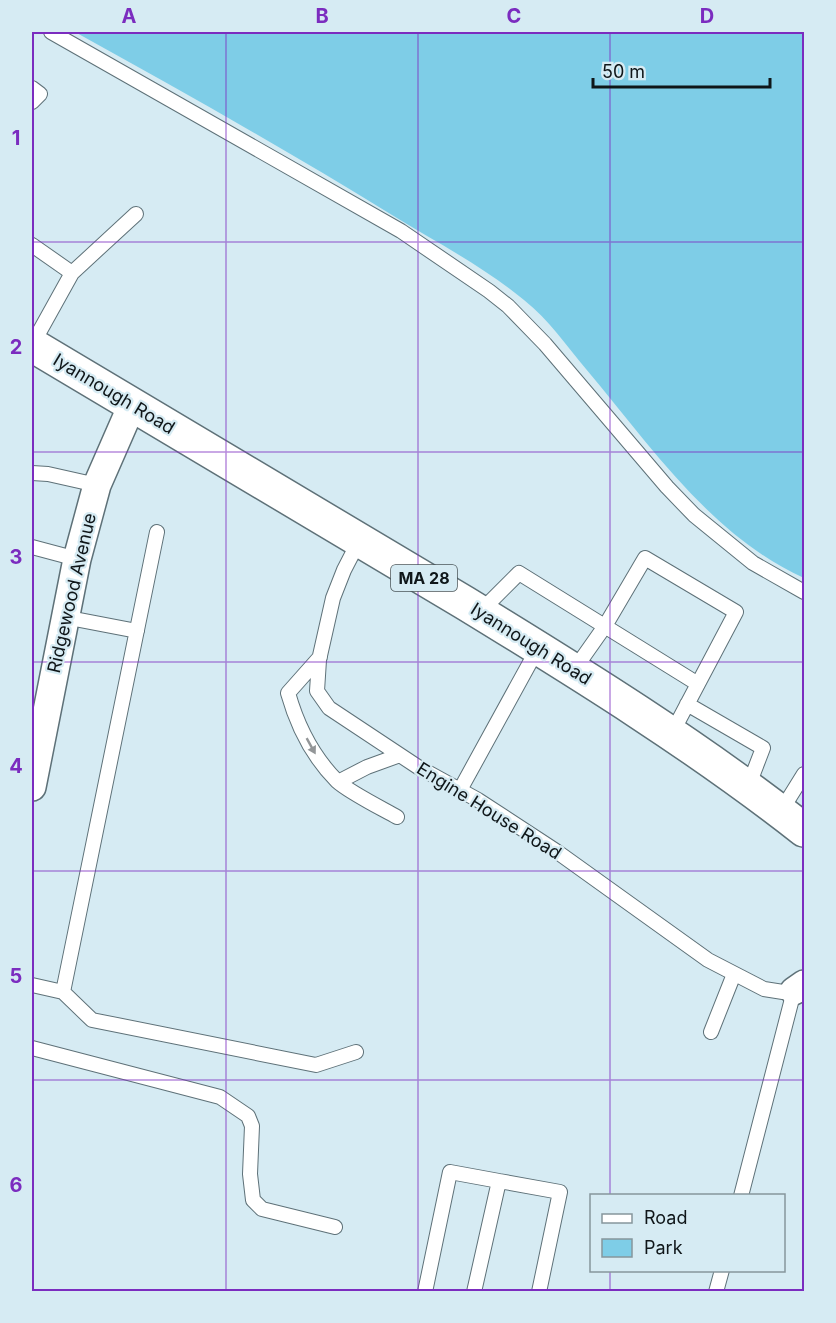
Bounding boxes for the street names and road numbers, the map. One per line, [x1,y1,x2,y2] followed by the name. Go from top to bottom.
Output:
[50,349,179,438] street label: Iyannough Road
[43,511,100,675] street label: Ridgewood Avenue
[391,565,457,591] road number: MA 28
[467,598,595,689] street label: Iyannough Road
[413,758,565,864] street label: Engine House Road

